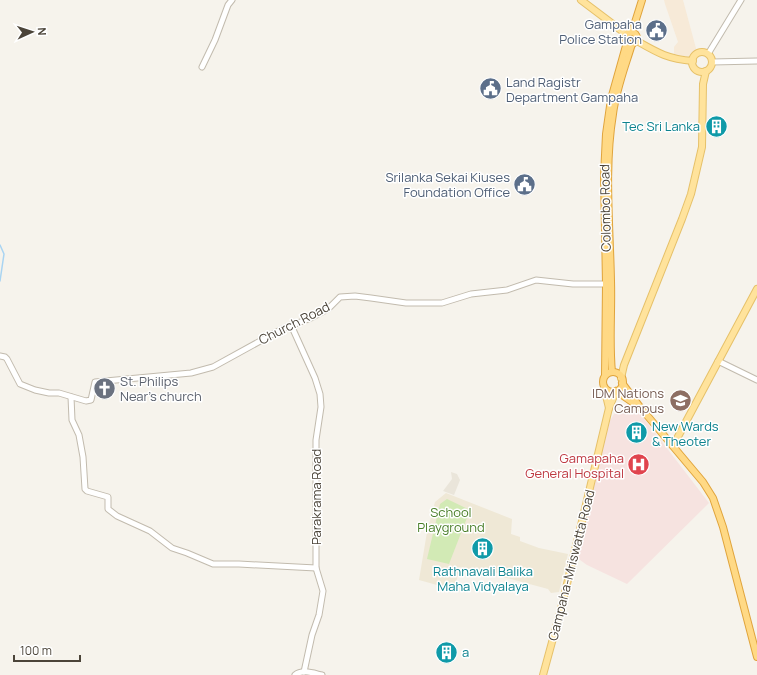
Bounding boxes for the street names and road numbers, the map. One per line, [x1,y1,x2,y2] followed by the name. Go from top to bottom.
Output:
[595,164,615,252] street label: Colombo Road
[255,297,333,349] street label: Church Road
[307,449,325,545] street label: Parakrama Road
[544,488,598,642] street label: Gampaha-Mriswatta Road

